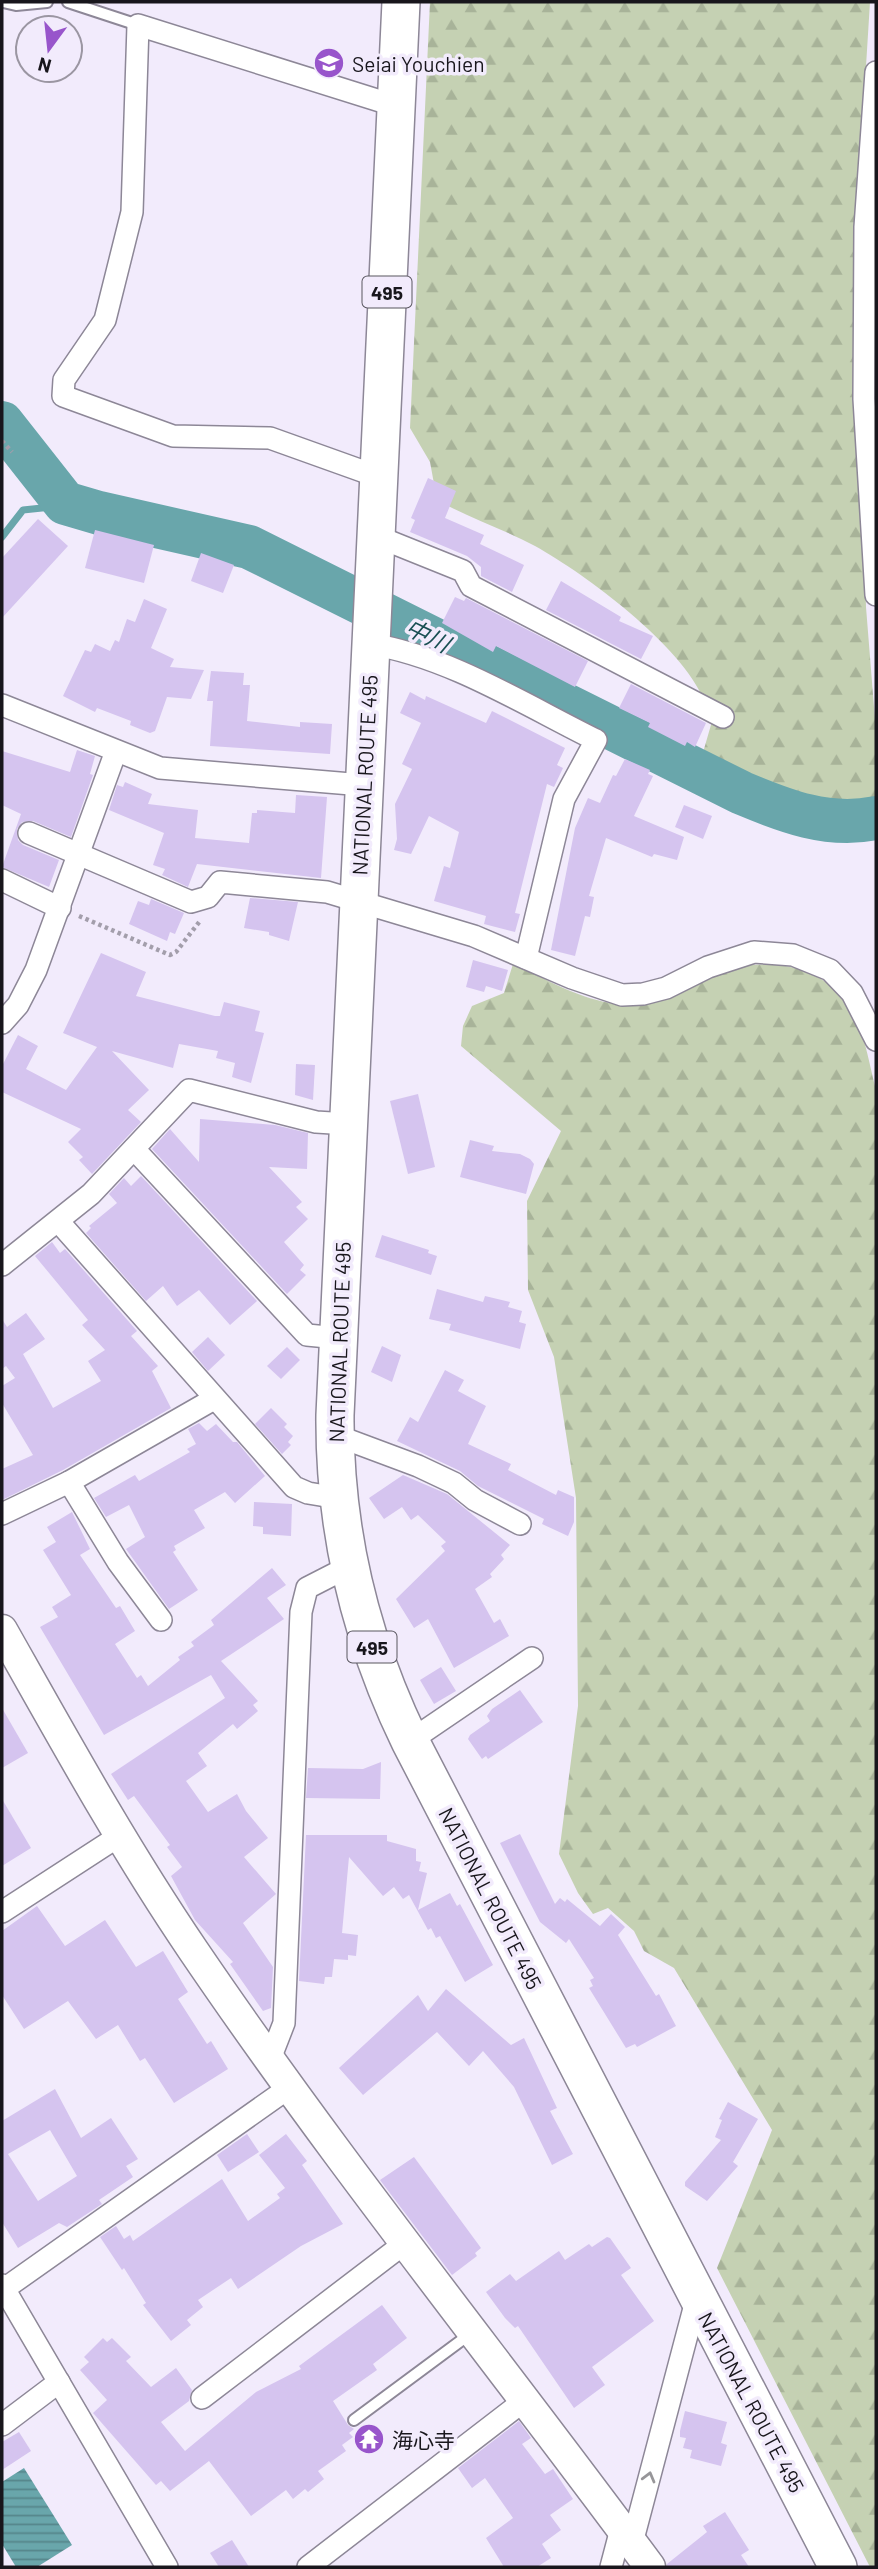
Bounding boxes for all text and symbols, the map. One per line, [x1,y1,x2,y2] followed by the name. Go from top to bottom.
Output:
[14,14,84,84] north arrow
[312,46,346,80] school or university icon: Seiai Youchien
[352,51,485,76] place label: Seiai Youchien
[35,53,54,79] text: N
[362,276,412,308] road number: 495
[401,612,458,659] water label: 中川
[346,674,382,876] street label: NATIONAL ROUTE 495
[323,1241,355,1443] street label: NATIONAL ROUTE 495
[348,1632,396,1662] road number: 495
[434,1803,548,1993] street label: NATIONAL ROUTE 495
[694,2307,810,2497] street label: NATIONAL ROUTE 495
[352,2422,386,2456] temple icon: 海心寺
[392,2427,455,2452] place label: 海心寺
[641,2471,656,2483] one-way arrow

